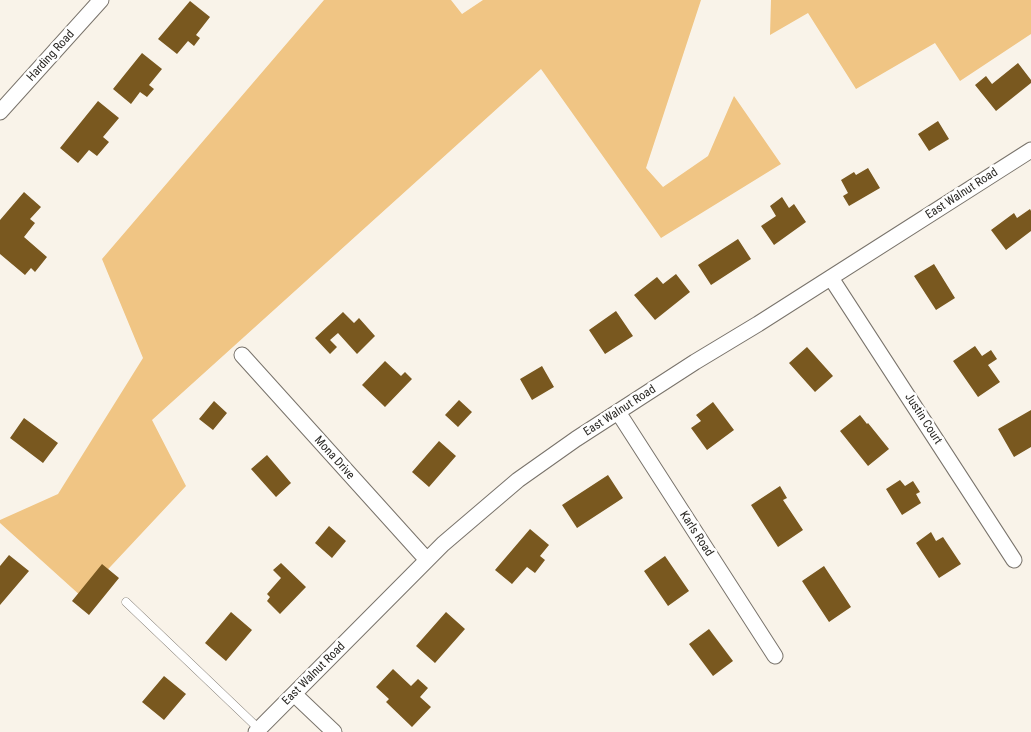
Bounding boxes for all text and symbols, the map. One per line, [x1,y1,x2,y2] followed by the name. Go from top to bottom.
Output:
[24,27,78,85] street label: Harding Road
[923,165,1001,223] street label: East Walnut Road
[581,382,659,440] street label: East Walnut Road
[901,391,945,447] street label: Justin Court
[311,433,357,483] street label: Mona Drive
[676,509,716,559] street label: Karls Road
[280,640,348,708] street label: East Walnut Road

